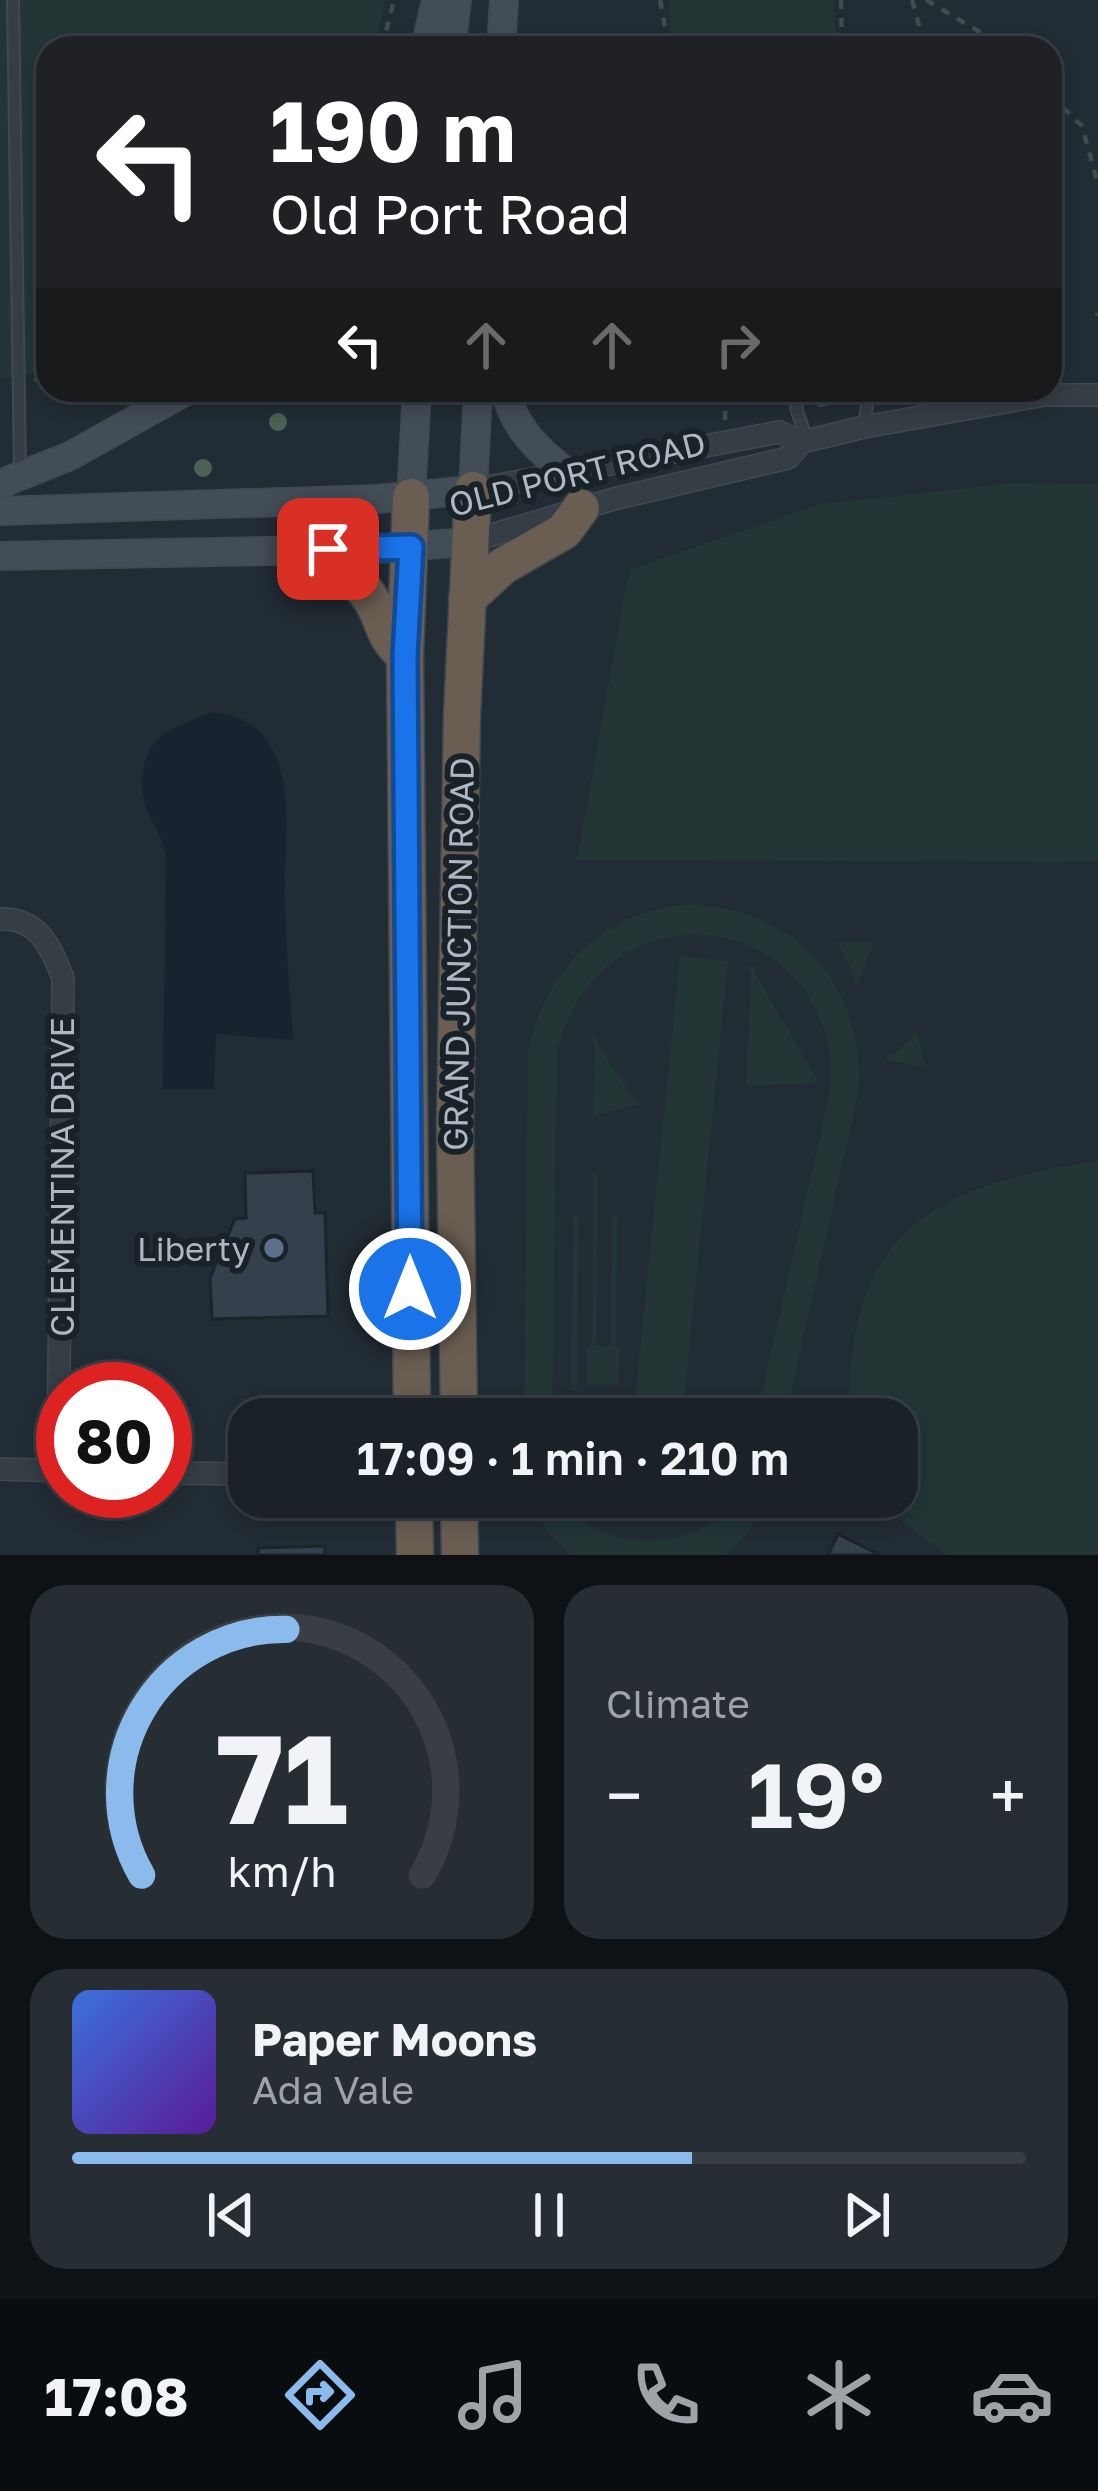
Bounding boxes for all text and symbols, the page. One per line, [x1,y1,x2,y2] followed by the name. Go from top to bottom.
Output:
[270,80,516,180] text: 190 m
[72,84,228,240] icon: left
[270,181,630,246] text: Old Port Road
[327,312,393,378] icon: left
[453,312,519,378] icon: ahead
[579,312,645,378] icon: ahead
[705,312,771,378] icon: right
[445,422,709,524] street label: OLD PORT ROAD
[277,498,379,600] pin
[295,516,361,582] icon: arrive
[435,757,481,1151] street label: GRAND JUNCTION ROAD
[42,1017,81,1337] street label: CLEMENTINA DRIVE
[347,1226,473,1352] position arrow
[137,1229,250,1268] place label: Liberty
[261,1235,287,1261] marker: Liberty
[36,1362,192,1518] speed limit sign: 80
[357,1431,789,1485] text: 17:09 · 1 min · 210 m
[606,1680,750,1727] text: Climate
[216,1702,348,1851] text: 71
[748,1740,884,1848] text: 19°
[606,1755,642,1835] text: −
[990,1755,1026,1835] text: +
[227,1845,337,1896] text: km/h
[252,2012,537,2066] text: Paper Moons
[252,2066,414,2113] text: Ada Vale
[198,2182,264,2248] icon: previous
[516,2182,582,2248] icon: pause
[834,2182,900,2248] icon: next
[278,2353,362,2437] icon: directions
[451,2353,535,2437] icon: music
[624,2353,708,2437] icon: phone
[797,2353,881,2437] icon: climate
[970,2353,1054,2437] icon: car
[44,2363,189,2428] text: 17:08

